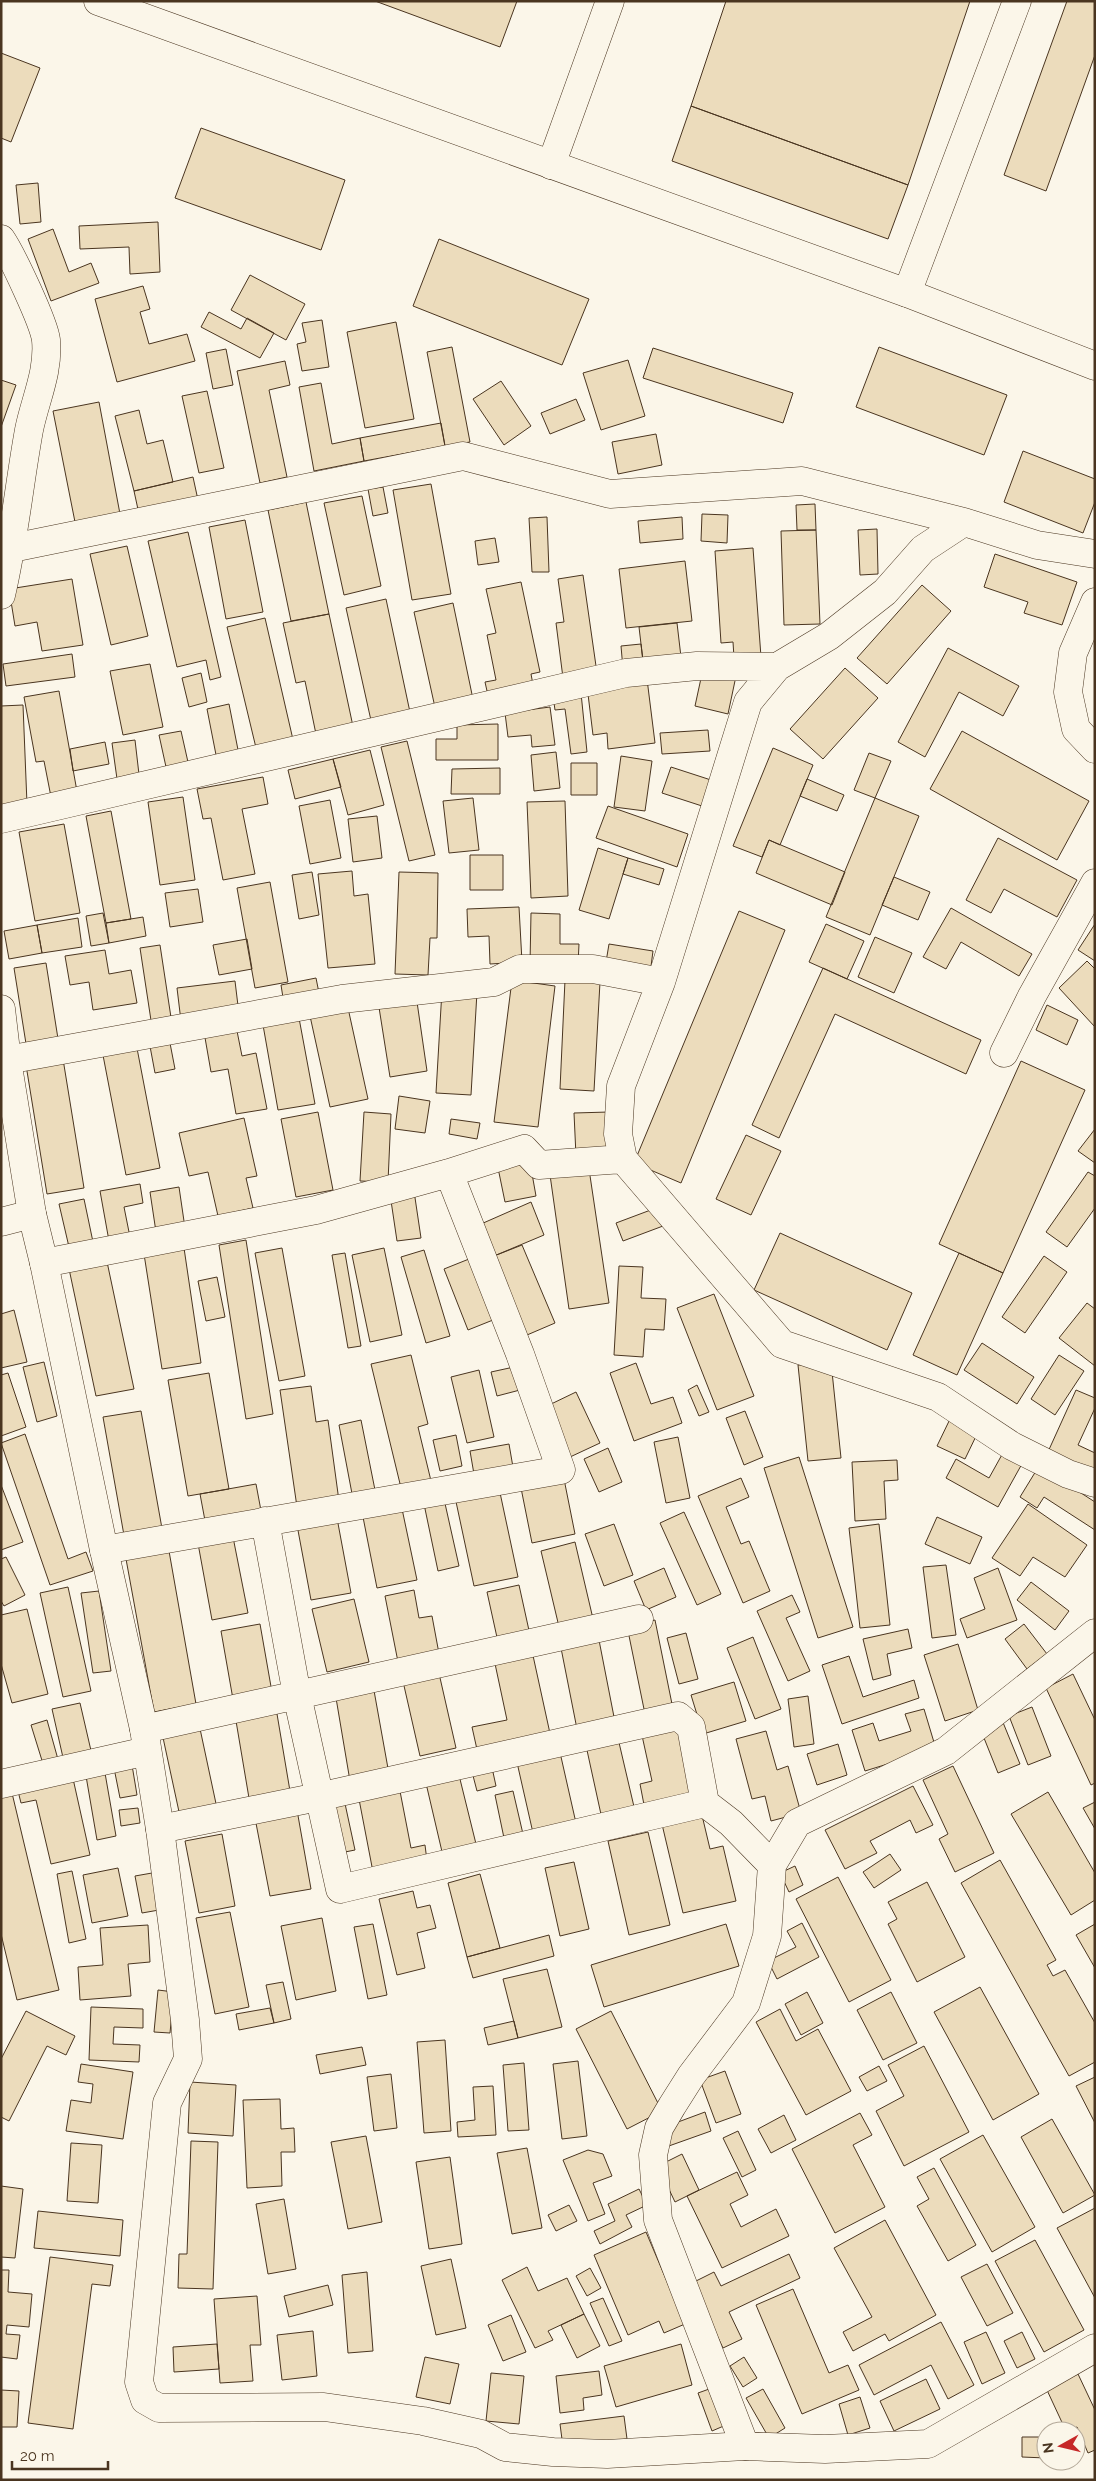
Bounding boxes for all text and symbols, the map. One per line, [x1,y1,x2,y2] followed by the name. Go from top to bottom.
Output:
[1036,2421,1086,2471] north arrow
[12,2438,109,2470] scale bar
[1039,2441,1057,2454] text: N
[20,2447,55,2465] text: 20 m

